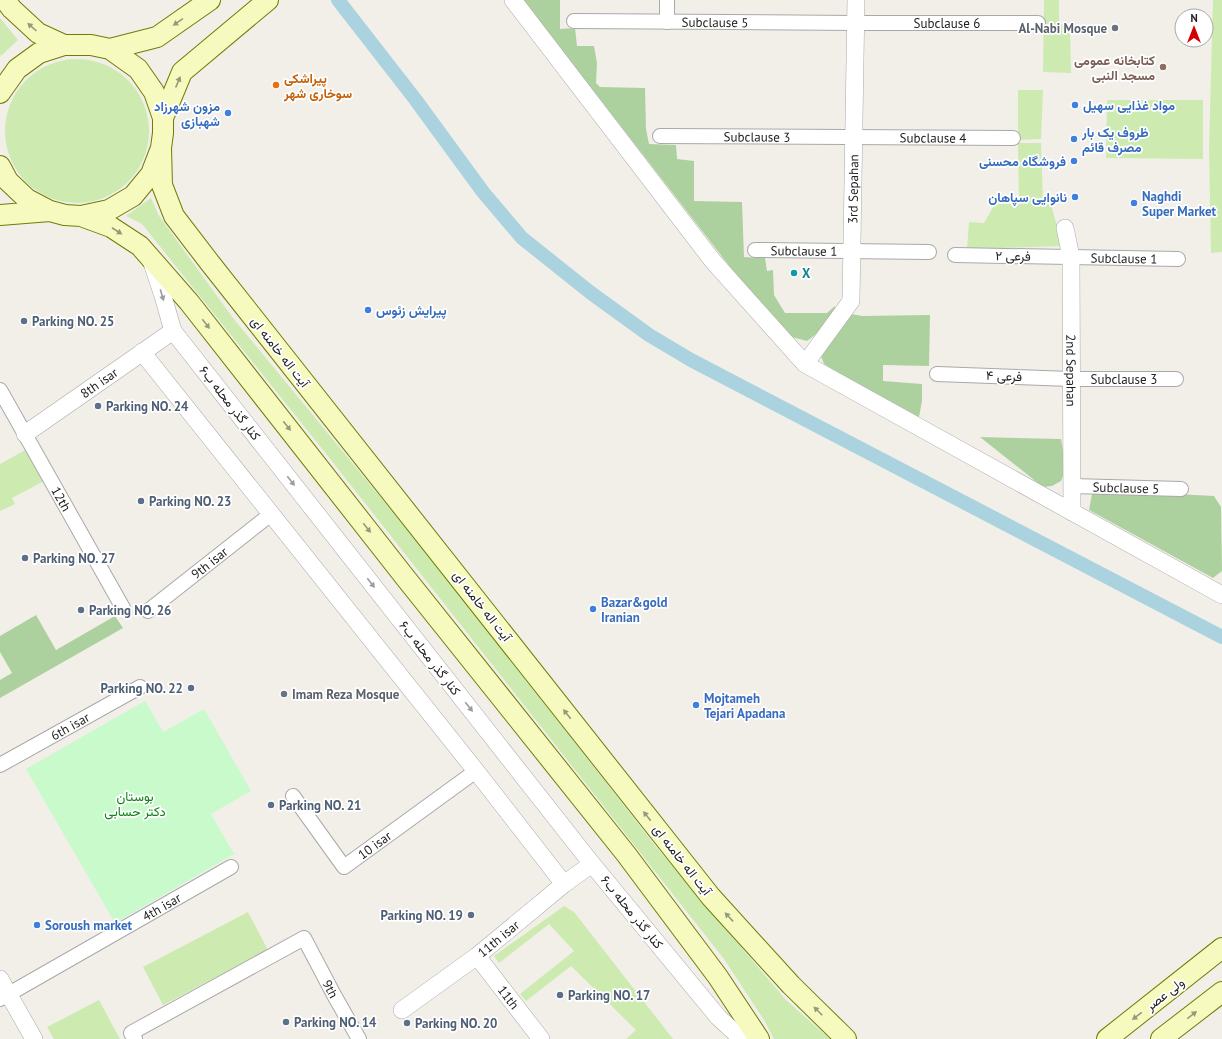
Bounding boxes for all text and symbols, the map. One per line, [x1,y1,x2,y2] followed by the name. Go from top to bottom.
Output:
[1174,8,1214,48] north arrow
[1190,11,1198,25] text: N
[682,13,748,31] street label: Subclause 5
[914,15,980,32] street label: Subclause 6
[173,18,183,26] one-way arrow
[1018,20,1107,37] place label: Al-Nabi Mosque
[27,22,37,31] one-way arrow
[1110,23,1120,33] marker: Al-Nabi Mosque
[1074,52,1155,84] place label: کتابخانه عمومی مسجد النبی
[1158,62,1168,72] marker: کتابخانه عمومی مسجد النبی
[283,70,352,102] place label: پیراشکی سوخاری شهر
[175,77,181,88] one-way arrow
[271,80,281,90] marker: پیراشکی سوخاری شهر
[1083,97,1175,114] place label: مواد غذایی سهیل
[154,98,220,130] place label: مزون شهرزاد شهبازی
[1070,100,1080,110] marker: مواد غذایی سهیل
[223,108,233,118] marker: مزون شهرزاد شهبازی
[1081,124,1149,156] place label: ظروف یک بار مصرف قائم
[724,128,790,145] street label: Subclause 3
[900,129,966,146] street label: Subclause 4
[1069,134,1079,144] marker: ظروف یک بار مصرف قائم
[979,153,1066,170] place label: فروشگاه محسنی
[844,154,862,224] street label: 3rd Sepahan
[1069,156,1079,166] marker: فروشگاه محسنی
[1142,188,1217,220] place label: Naghdi Super Market
[988,189,1067,207] place label: نانوایی سپاهان
[1070,192,1080,202] marker: نانوایی سپاهان
[1129,198,1139,208] marker: Naghdi Super Market
[111,227,123,234] one-way arrow
[771,242,837,259] street label: Subclause 1
[995,247,1031,265] street label: فرعی ۲
[1090,249,1158,267] street label: Subclause 1
[802,265,811,282] place label: X
[789,268,799,278] marker: X
[160,289,166,301] one-way arrow
[376,302,447,320] place label: پیرایش زئوس
[363,305,373,315] marker: پیرایش زئوس
[32,313,115,330] place label: Parking NO. 25
[247,313,314,392] street label: آیت اله خامنه ای
[19,316,29,326] marker: Parking NO. 25
[202,318,211,329] one-way arrow
[1063,334,1080,407] street label: 2nd Sepahan
[196,362,265,444] street label: کنار گذر محله ب۶
[77,363,121,402] street label: 8th isar
[986,367,1022,385] street label: فرعی ۴
[1091,371,1157,388] street label: Subclause 3
[106,398,189,415] place label: Parking NO. 24
[93,401,103,411] marker: Parking NO. 24
[282,420,291,431] one-way arrow
[286,475,295,486] one-way arrow
[1092,478,1160,497] street label: Subclause 5
[48,483,75,514] street label: 12th
[149,493,232,510] place label: Parking NO. 23
[136,496,146,506] marker: Parking NO. 23
[363,523,371,534] one-way arrow
[188,543,231,582] street label: 9th isar
[33,550,116,567] place label: Parking NO. 27
[20,553,30,563] marker: Parking NO. 27
[449,567,516,646] street label: آیت اله خامنه ای
[367,577,375,588] one-way arrow
[601,594,667,626] place label: Bazar&gold Iranian
[89,602,172,619] place label: Parking NO. 26
[588,604,598,614] marker: Bazar&gold Iranian
[76,605,86,615] marker: Parking NO. 26
[396,617,465,699] street label: کنار گذر محله ب۶
[101,680,183,697] place label: Parking NO. 22
[186,683,196,693] marker: Parking NO. 22
[292,686,400,703] place label: Imam Reza Mosque
[279,689,289,699] marker: Imam Reza Mosque
[704,690,785,722] place label: Mojtameh Tejari Apadana
[691,700,701,710] marker: Mojtameh Tejari Apadana
[464,701,473,712] one-way arrow
[47,708,93,744] street label: 6th isar
[562,708,571,719] one-way arrow
[104,788,166,820] park label: بوستان دکتر حسابی
[279,797,362,814] place label: Parking NO. 21
[266,800,276,810] marker: Parking NO. 21
[643,810,651,821] one-way arrow
[649,821,716,900] street label: آیت اله خامنه ای
[354,827,395,863] street label: 10 isar
[597,872,667,952] street label: کنار گذر محله ب۶
[139,889,184,925] street label: 4th isar
[381,907,463,924] place label: Parking NO. 19
[466,910,476,920] marker: Parking NO. 19
[725,912,734,921] one-way arrow
[474,916,523,961] street label: 11th isar
[45,917,133,934] place label: Soroush market
[32,920,42,930] marker: Soroush market
[1141,973,1188,1015] street label: ولی عصر
[319,977,343,1001] street label: 9th
[494,982,523,1013] street label: 11th
[568,987,651,1004] place label: Parking NO. 17
[555,990,565,1000] marker: Parking NO. 17
[813,1006,823,1016] one-way arrow
[1131,1011,1142,1020] one-way arrow
[1186,1011,1197,1020] one-way arrow
[294,1014,377,1031] place label: Parking NO. 14
[415,1015,498,1032] place label: Parking NO. 20
[281,1017,291,1027] marker: Parking NO. 14
[402,1018,412,1028] marker: Parking NO. 20

